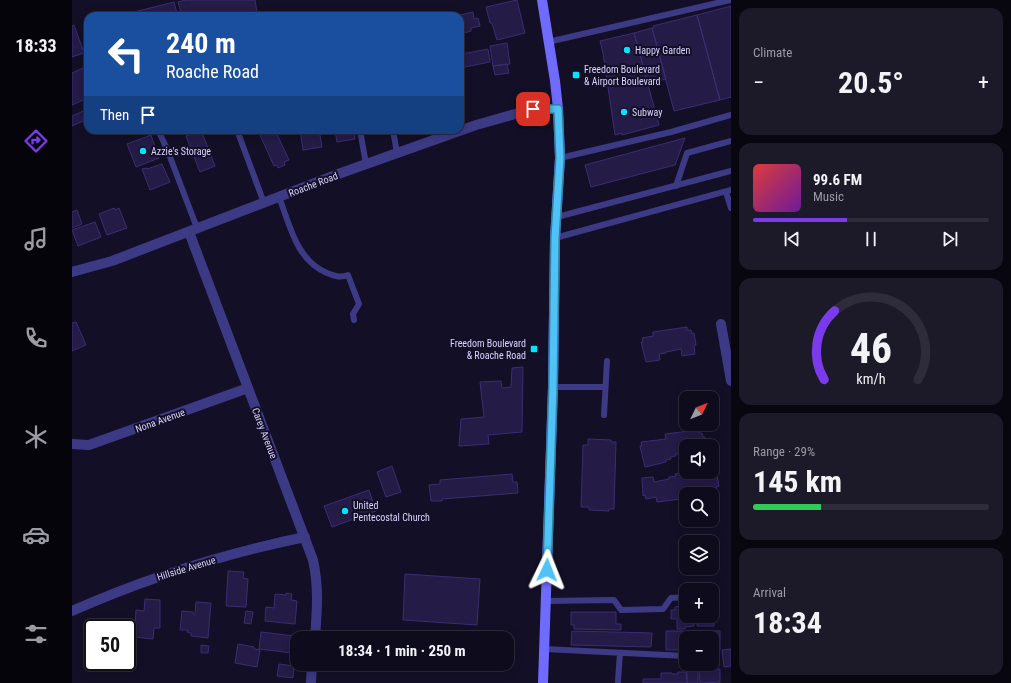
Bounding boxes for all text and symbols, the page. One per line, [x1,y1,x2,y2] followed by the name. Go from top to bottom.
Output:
[166,27,236,60] text: 240 m
[100,28,152,80] icon: left
[15,35,57,56] text: 18:33
[622,45,632,55] marker: Happy Garden
[635,45,691,56] place label: Happy Garden
[753,45,792,60] text: Climate
[166,61,259,82] text: Roache Road
[584,64,661,87] place label: Freedom Boulevard & Airport Boulevard
[838,65,904,100] text: 20.5°
[571,70,581,80] marker: Freedom Boulevard & Airport Boulevard
[753,70,764,95] text: −
[978,70,989,95] text: +
[516,92,550,126] pin
[522,98,544,120] icon: arrive
[137,104,159,126] icon: arrive
[100,106,129,124] text: Then
[619,107,629,117] marker: Subway
[632,107,662,118] place label: Subway
[22,127,50,155] icon: directions
[138,146,148,156] marker: Azzie's Storage
[151,146,211,157] place label: Azzie's Storage
[287,170,339,199] street label: Roache Road
[813,171,862,189] text: 99.6 FM
[813,189,844,204] text: Music
[22,225,50,253] icon: music
[781,228,803,250] icon: previous
[860,228,882,250] icon: pause
[939,228,961,250] icon: next
[850,323,892,372] text: 46
[22,324,50,352] icon: phone
[450,338,526,361] place label: Freedom Boulevard & Roache Road
[529,344,539,354] marker: Freedom Boulevard & Roache Road
[856,370,886,386] text: km/h
[679,391,719,431] north arrow
[679,391,719,671] map controls
[134,406,187,435] street label: Nona Avenue
[250,406,279,460] street label: Carey Avenue
[22,423,50,451] icon: climate
[679,439,719,479] button: sound
[753,444,815,459] text: Range · 29%
[753,464,842,499] text: 145 km
[679,487,719,527] button: search
[353,500,430,523] place label: United Pentecostal Church
[340,506,350,516] marker: United Pentecostal Church
[22,521,50,549] icon: car
[679,535,719,575] button: layers
[526,549,568,591] position arrow
[156,554,217,583] street label: Hillside Avenue
[679,583,719,623] button: +
[753,585,786,600] text: Arrival
[753,605,822,640] text: 18:34
[84,619,136,671] speed limit sign: 50
[22,620,50,648] icon: filters
[679,631,719,671] button: −
[338,642,466,660] text: 18:34 · 1 min · 250 m

